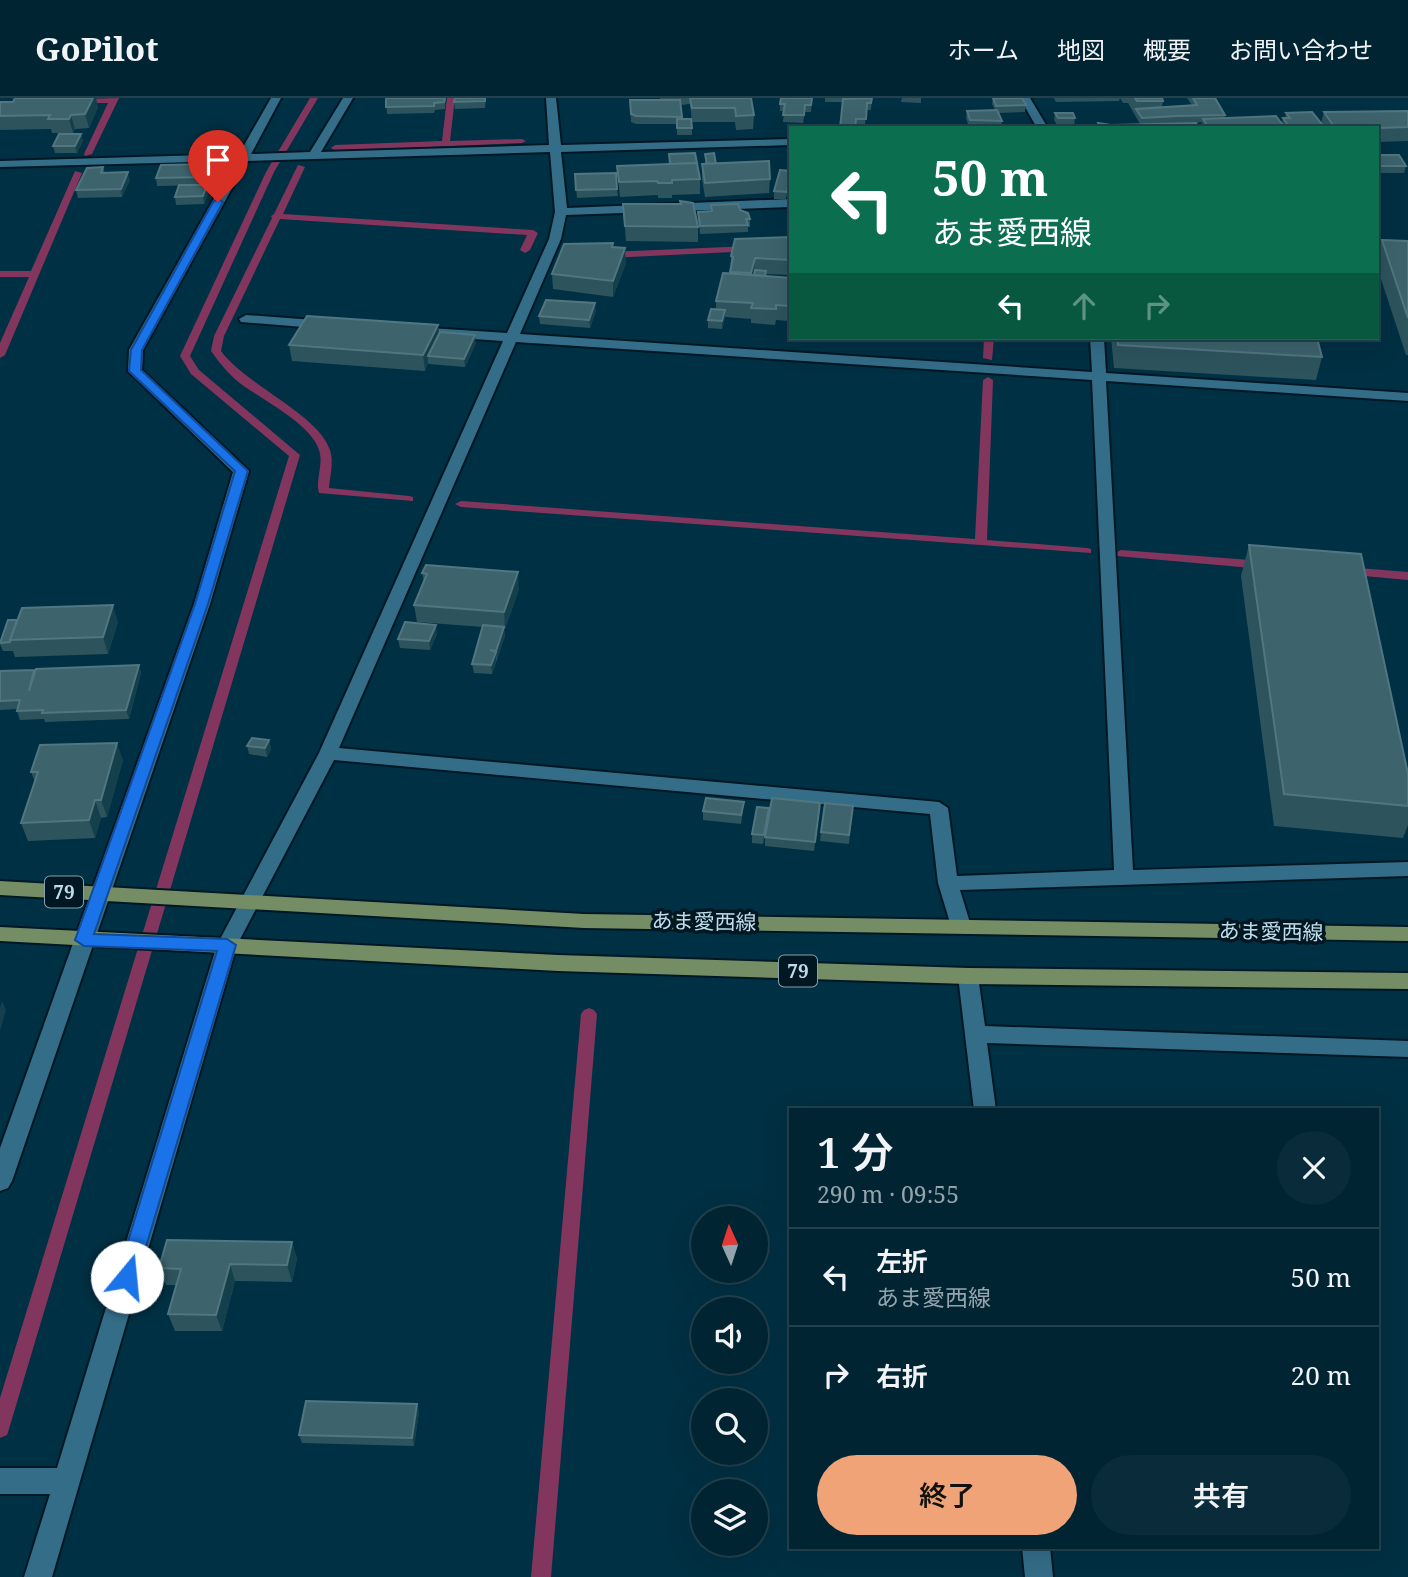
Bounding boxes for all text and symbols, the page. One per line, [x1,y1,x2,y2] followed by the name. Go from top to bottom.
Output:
[35,26,159,71] text: GoPilot
[948,33,1019,66] text: ホーム
[1057,33,1105,66] text: 地図
[1143,33,1191,66] text: 概要
[1229,33,1373,66] text: お問い合わせ
[188,130,248,202] pin
[199,141,237,179] icon: arrive
[932,144,1048,210] text: 50 m
[817,154,908,245] icon: left
[932,210,1092,253] text: あま愛西線
[992,287,1030,325] icon: left
[1065,287,1103,325] icon: ahead
[1138,287,1176,325] icon: right
[45,876,83,908] road number: 79
[651,906,757,936] street label: あま愛西線
[1218,916,1324,946] street label: あま愛西線
[779,956,817,986] road number: 79
[817,1123,894,1180] text: 1 分
[1277,1131,1351,1205] button: close
[817,1178,959,1210] text: 290 m · 09:55
[691,1206,768,1283] north arrow
[691,1206,768,1556] map controls
[90,1240,164,1314] position arrow
[876,1243,928,1279] text: 左折
[817,1258,855,1296] icon: left
[1291,1259,1351,1295] text: 50 m
[876,1281,991,1313] text: あま愛西線
[691,1297,768,1374] button: sound
[817,1356,855,1394] icon: right
[1291,1357,1351,1393] text: 20 m
[876,1358,928,1394] text: 右折
[691,1388,768,1465] button: search
[817,1455,1077,1535] button: 終了
[1091,1455,1351,1535] button: 共有
[691,1479,768,1556] button: layers

